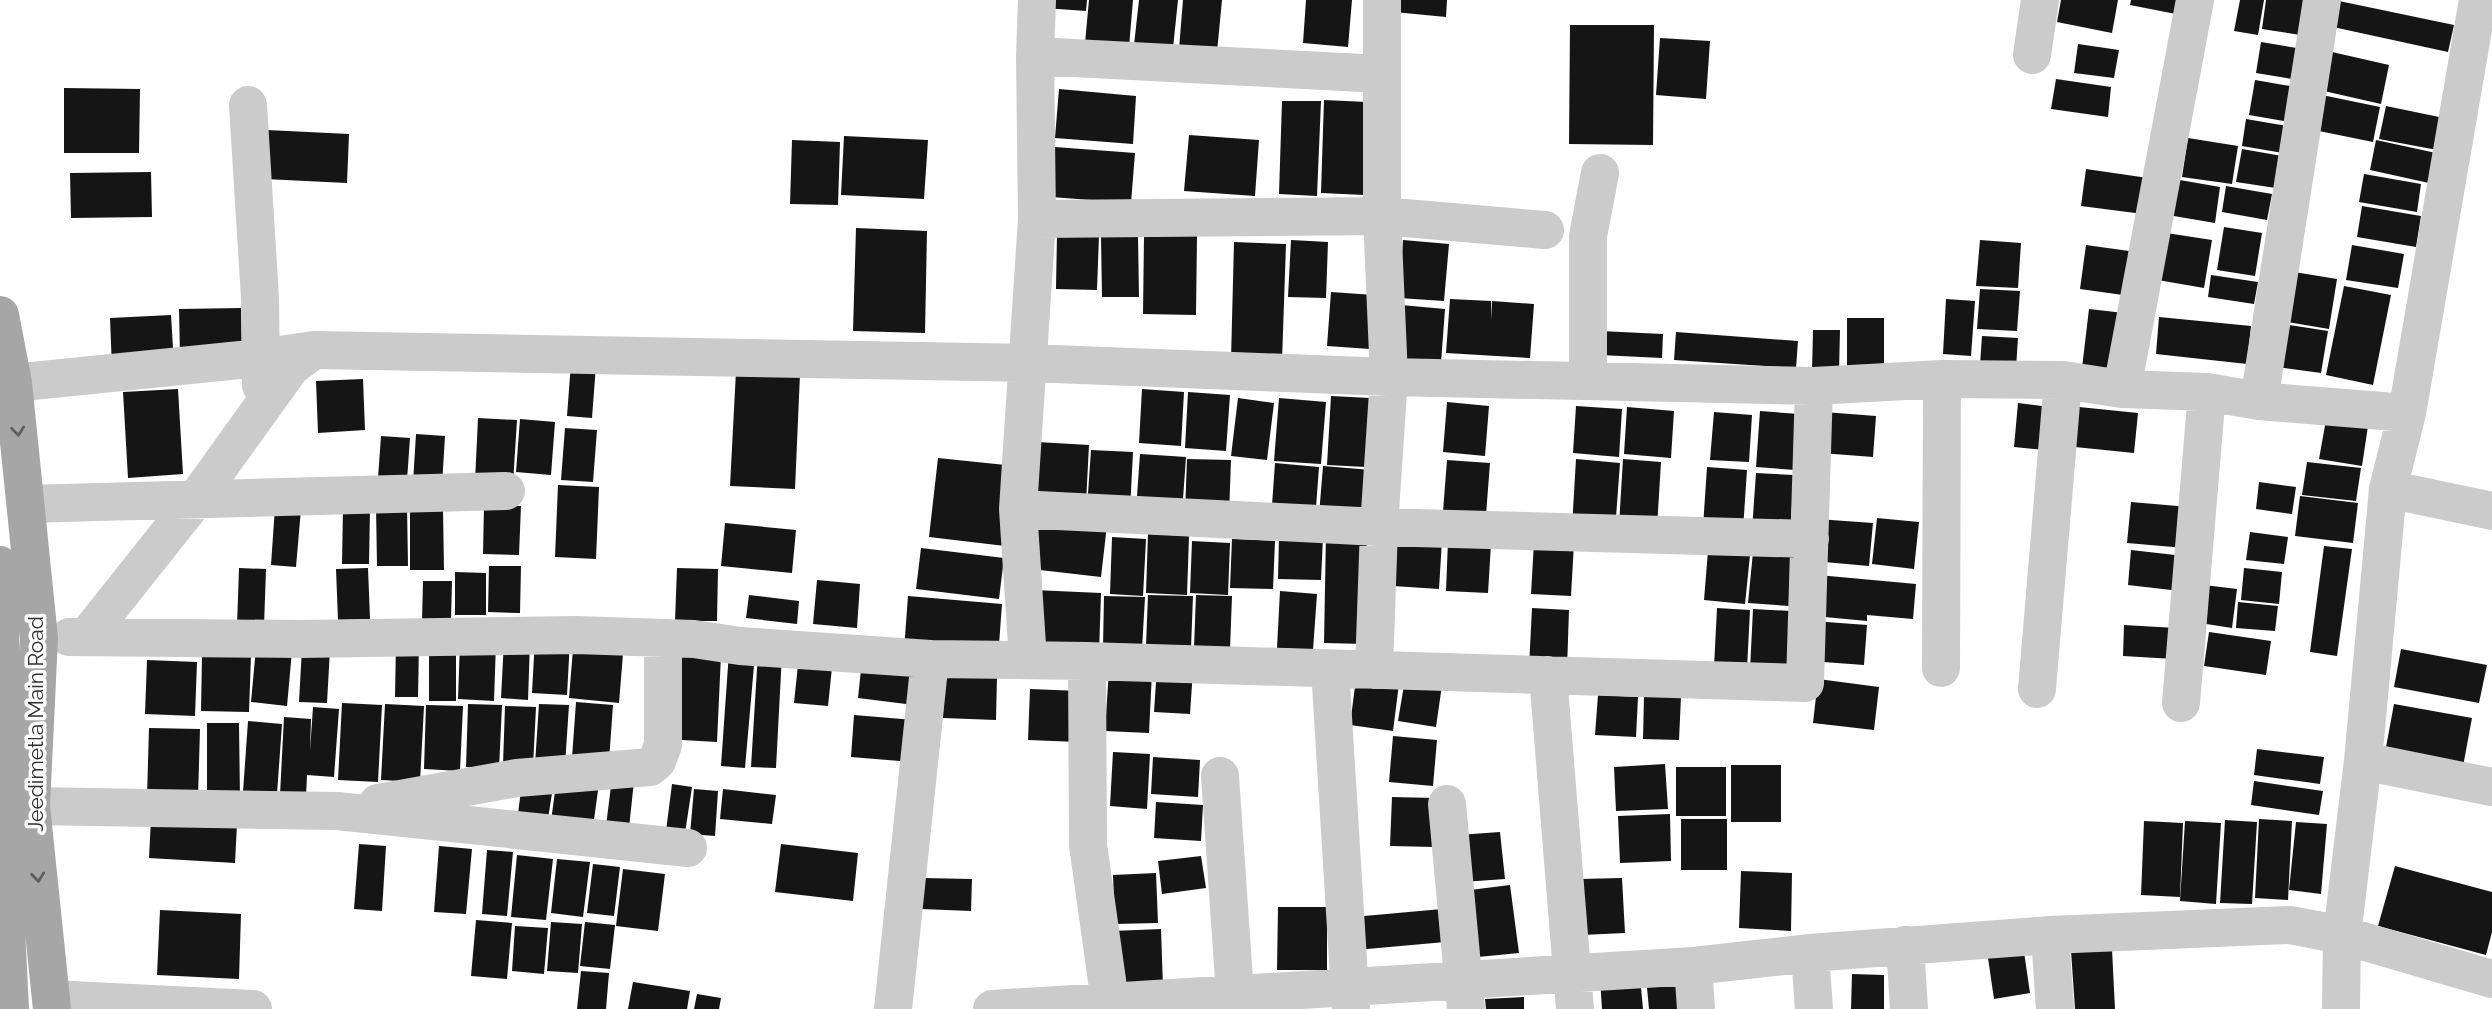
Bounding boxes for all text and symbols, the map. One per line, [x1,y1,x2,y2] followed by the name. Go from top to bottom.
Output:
[10,425,25,436] one-way arrow
[23,616,48,832] street label: Jeedimetla Main Road
[31,871,46,883] one-way arrow

